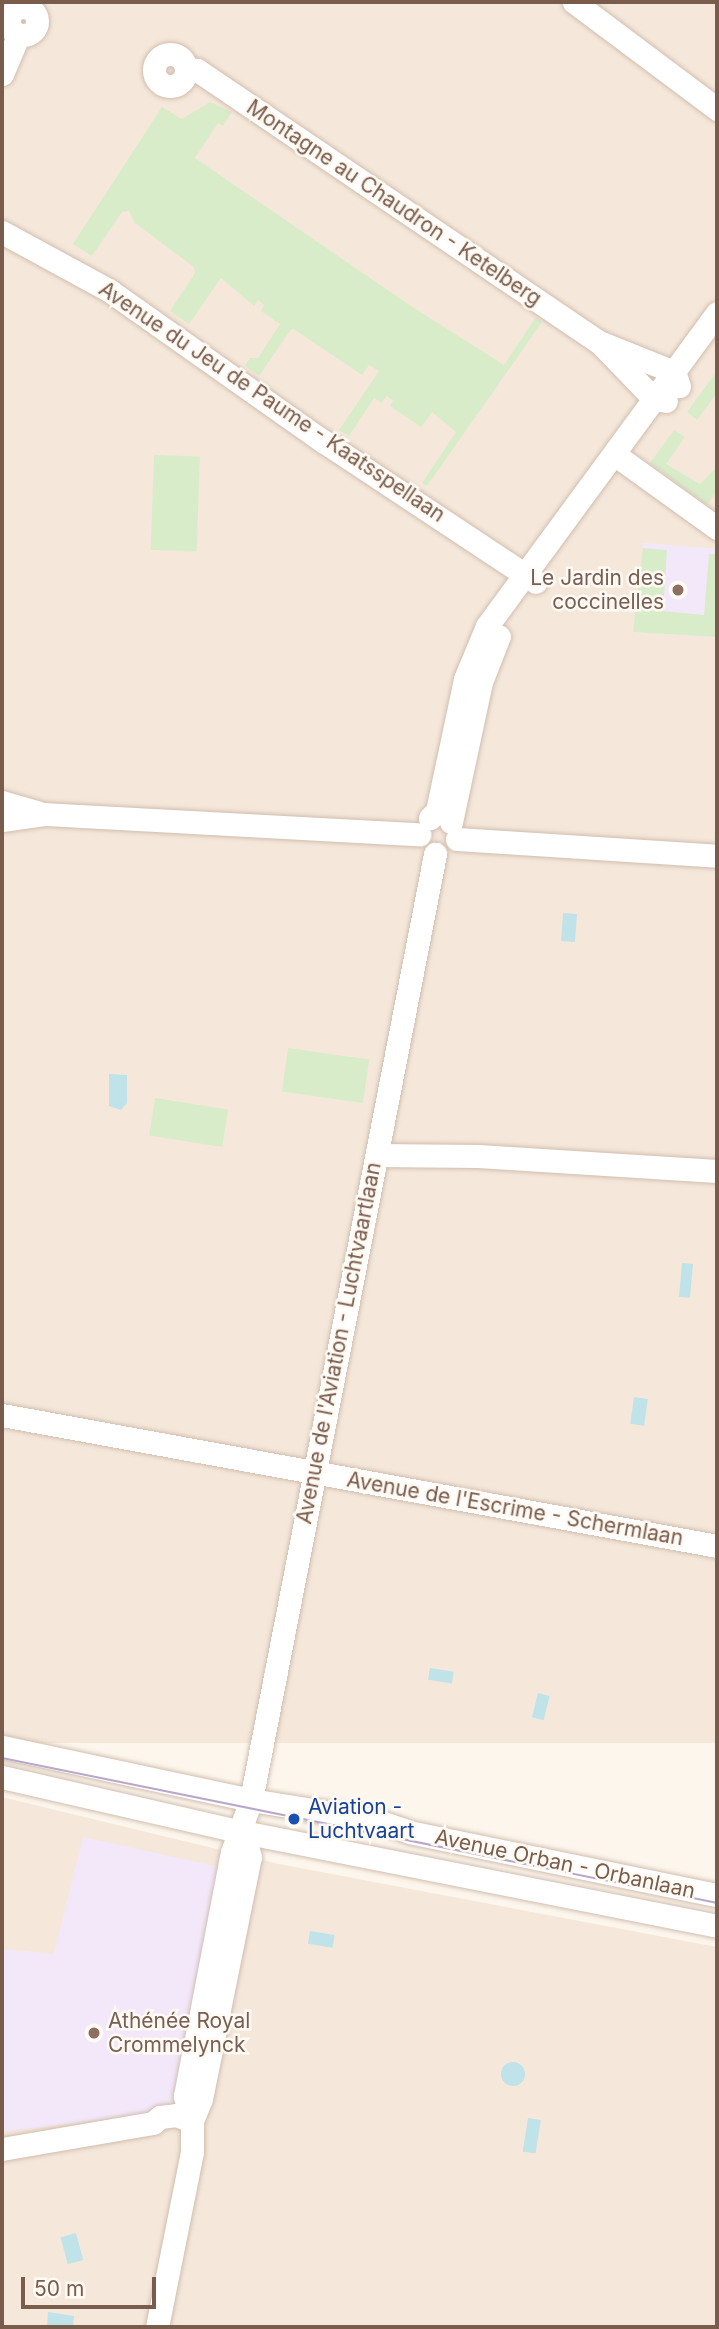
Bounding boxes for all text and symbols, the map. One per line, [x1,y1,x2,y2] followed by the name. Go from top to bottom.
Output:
[242,95,546,311] street label: Montagne au Chaudron - Ketelberg
[94,276,450,528] street label: Avenue du Jeu de Paume - Kaatsspellaan
[530,565,664,615] place label: Le Jardin des coccinelles
[670,582,686,598] marker: Le Jardin des coccinelles
[292,1160,386,1526] street label: Avenue de l'Aviation - Luchtvaartlaan
[345,1467,685,1551] street label: Avenue de l'Escrime - Schermlaan
[308,1794,414,1844] place label: Aviation - Luchtvaart
[286,1811,302,1827] marker: Aviation - Luchtvaart
[433,1824,697,1904] street label: Avenue Orban - Orbanlaan
[108,2008,250,2058] place label: Athénée Royal Crommelynck
[86,2025,102,2041] marker: Athénée Royal Crommelynck
[24,2262,159,2306] scale bar
[34,2276,84,2301] text: 50 m

